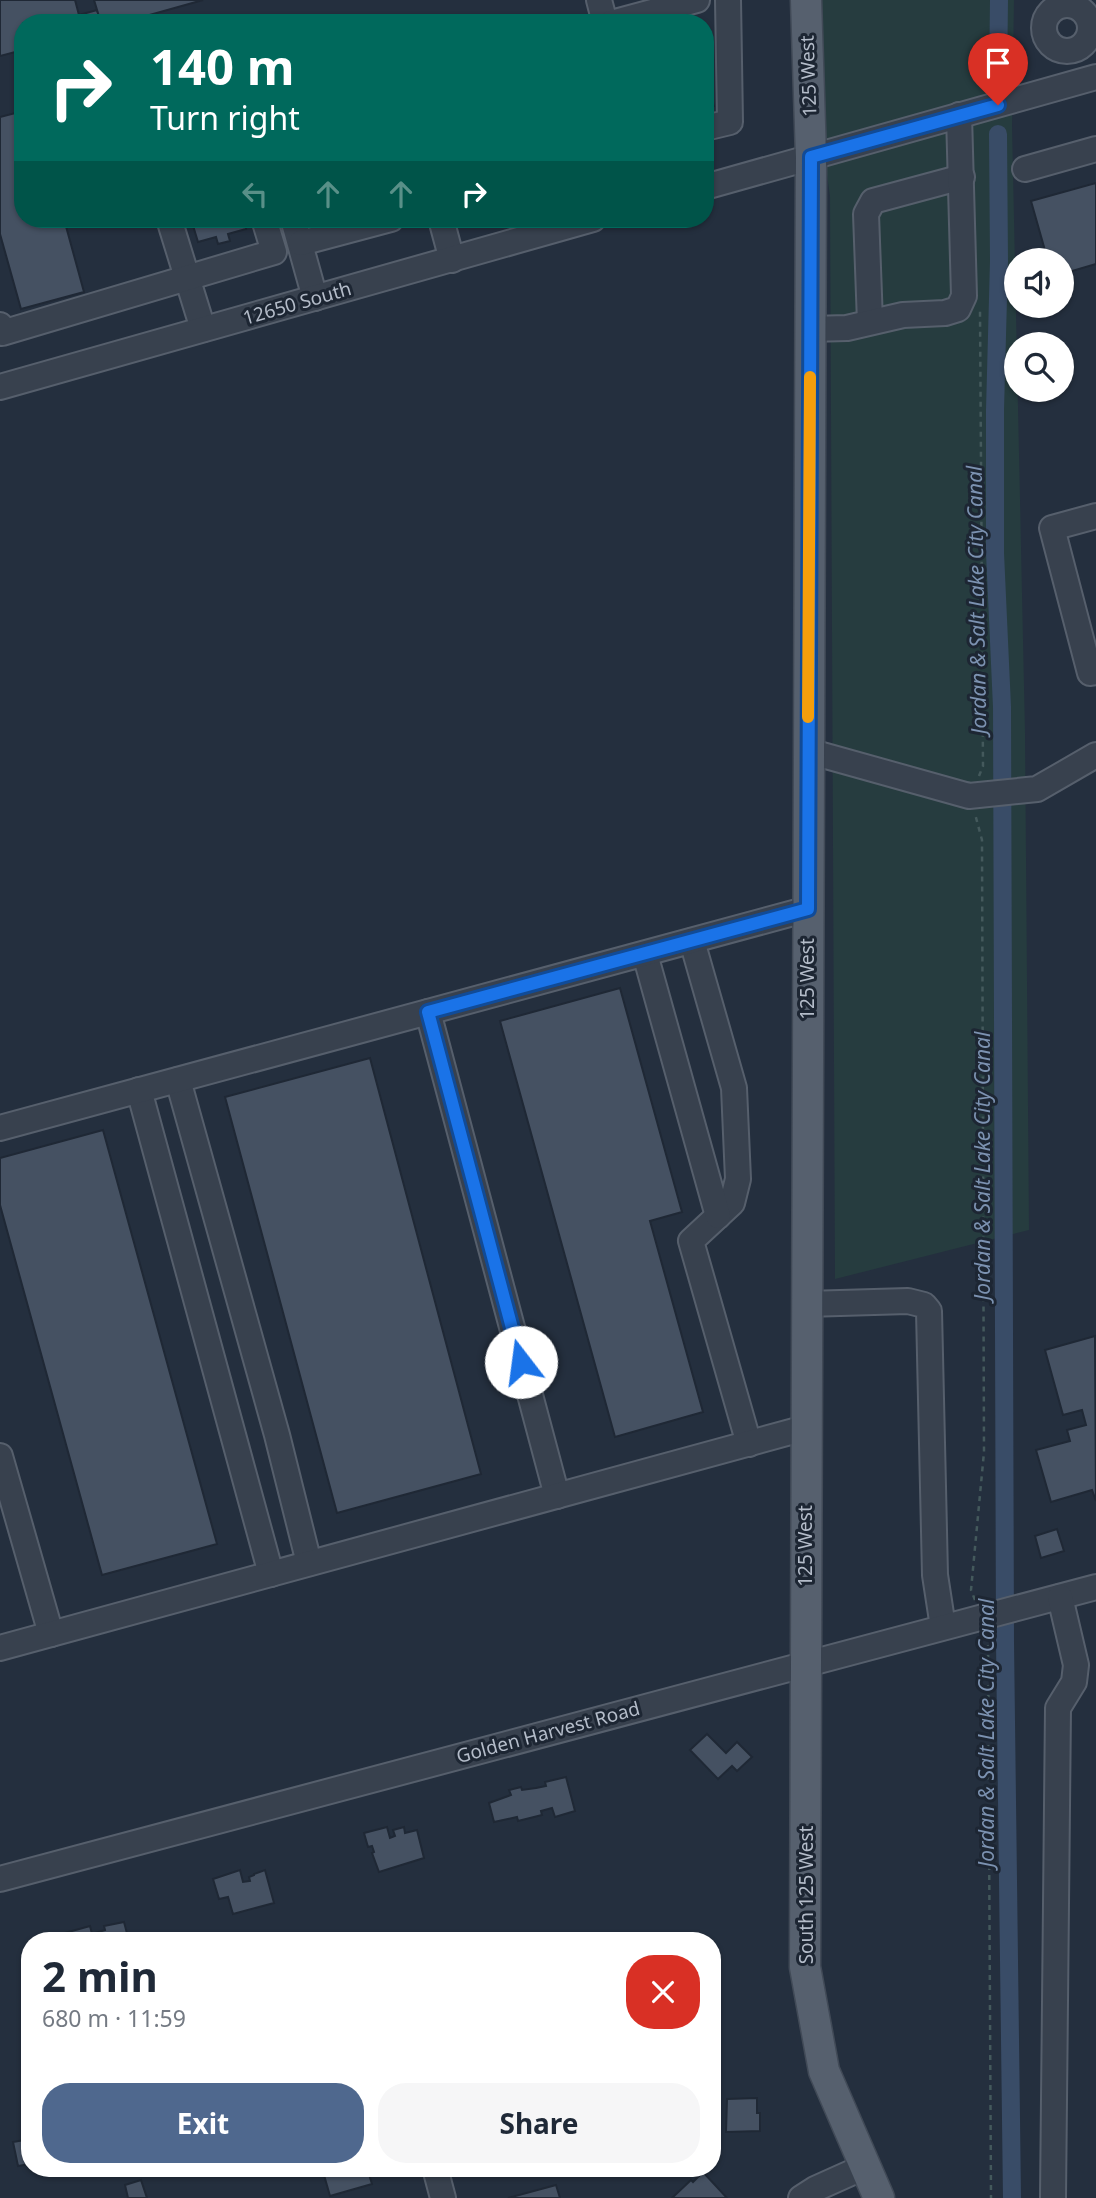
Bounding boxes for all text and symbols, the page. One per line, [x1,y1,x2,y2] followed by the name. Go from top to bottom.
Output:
[150,33,295,99] text: 140 m
[968,33,1028,105] pin
[794,35,822,117] street label: 125 West
[35,42,126,133] icon: right
[979,44,1017,82] icon: arrive
[150,96,300,139] text: Turn right
[236,175,274,213] icon: left
[309,175,347,213] icon: ahead
[382,175,420,213] icon: ahead
[455,175,493,213] icon: right
[1004,248,1074,402] map controls
[1004,248,1074,318] button: sound
[240,275,354,331] street label: 12650 South
[1004,332,1074,402] button: search
[960,465,992,739] water label: Jordan & Salt Lake City Canal
[794,938,820,1020] street label: 125 West
[968,1031,996,1304] water label: Jordan & Salt Lake City Canal
[484,1325,558,1399] position arrow
[792,1505,818,1587] street label: 125 West
[972,1598,1000,1871] water label: Jordan & Salt Lake City Canal
[453,1695,643,1769] street label: Golden Harvest Road
[793,1826,819,1964] street label: South 125 West
[42,1947,158,2004] text: 2 min
[626,1955,700,2029] button: close
[42,2002,186,2034] text: 680 m · 11:59
[42,2083,364,2163] button: Exit
[378,2083,700,2163] button: Share

